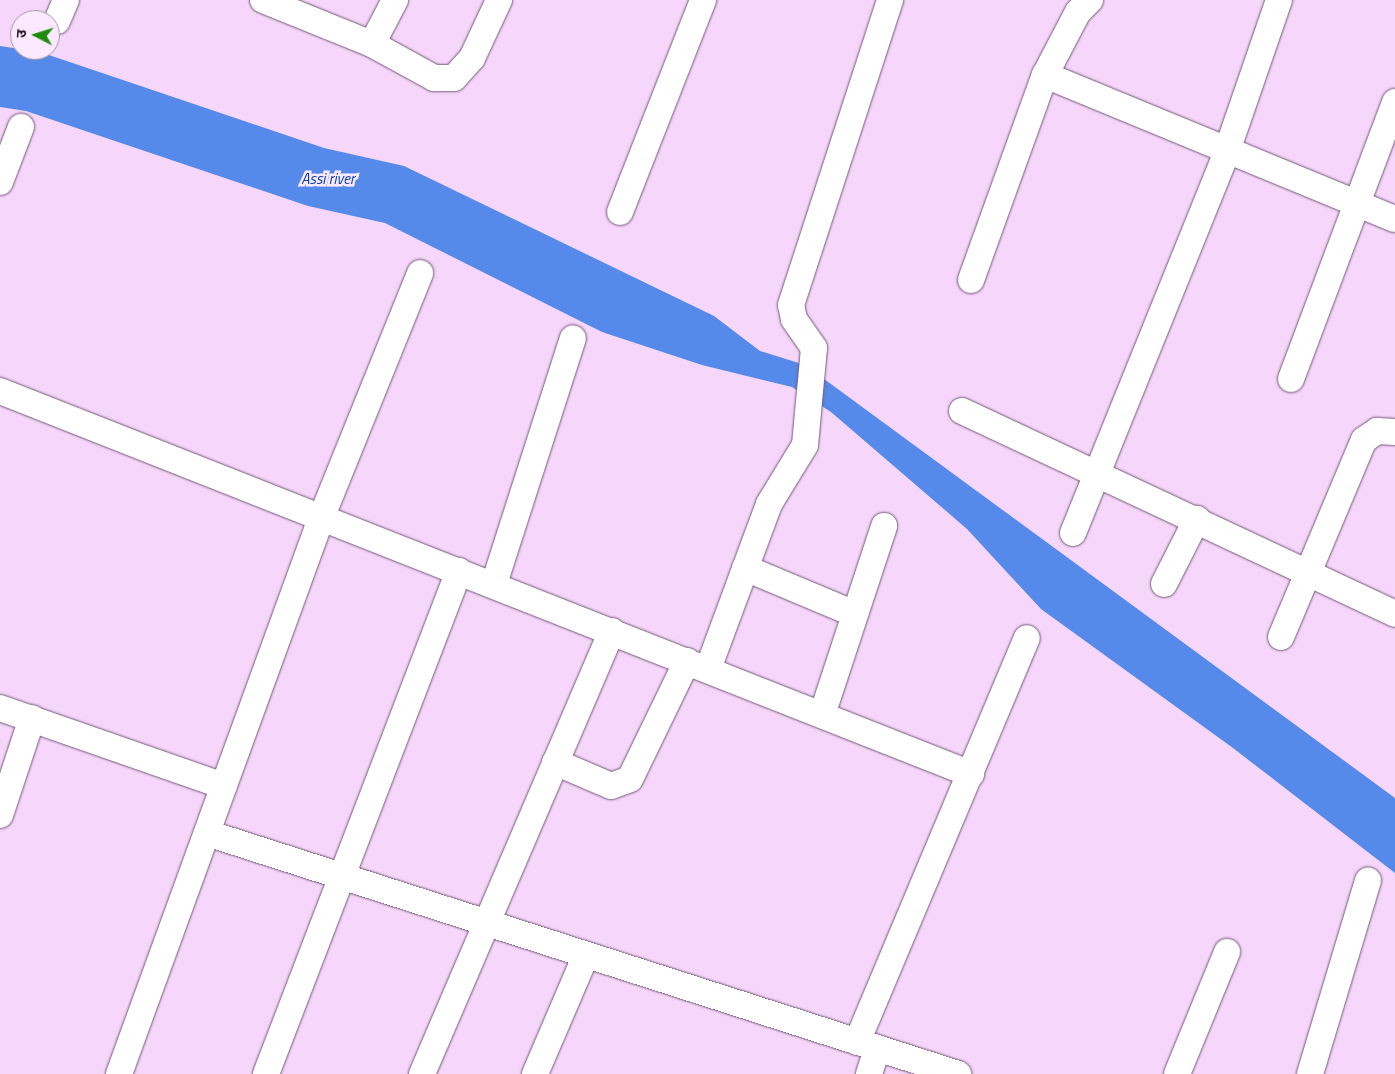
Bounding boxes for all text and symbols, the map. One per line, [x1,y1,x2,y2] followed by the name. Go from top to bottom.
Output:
[10,10,60,60] north arrow
[10,29,31,39] text: उ
[301,170,355,188] water label: Assi river

